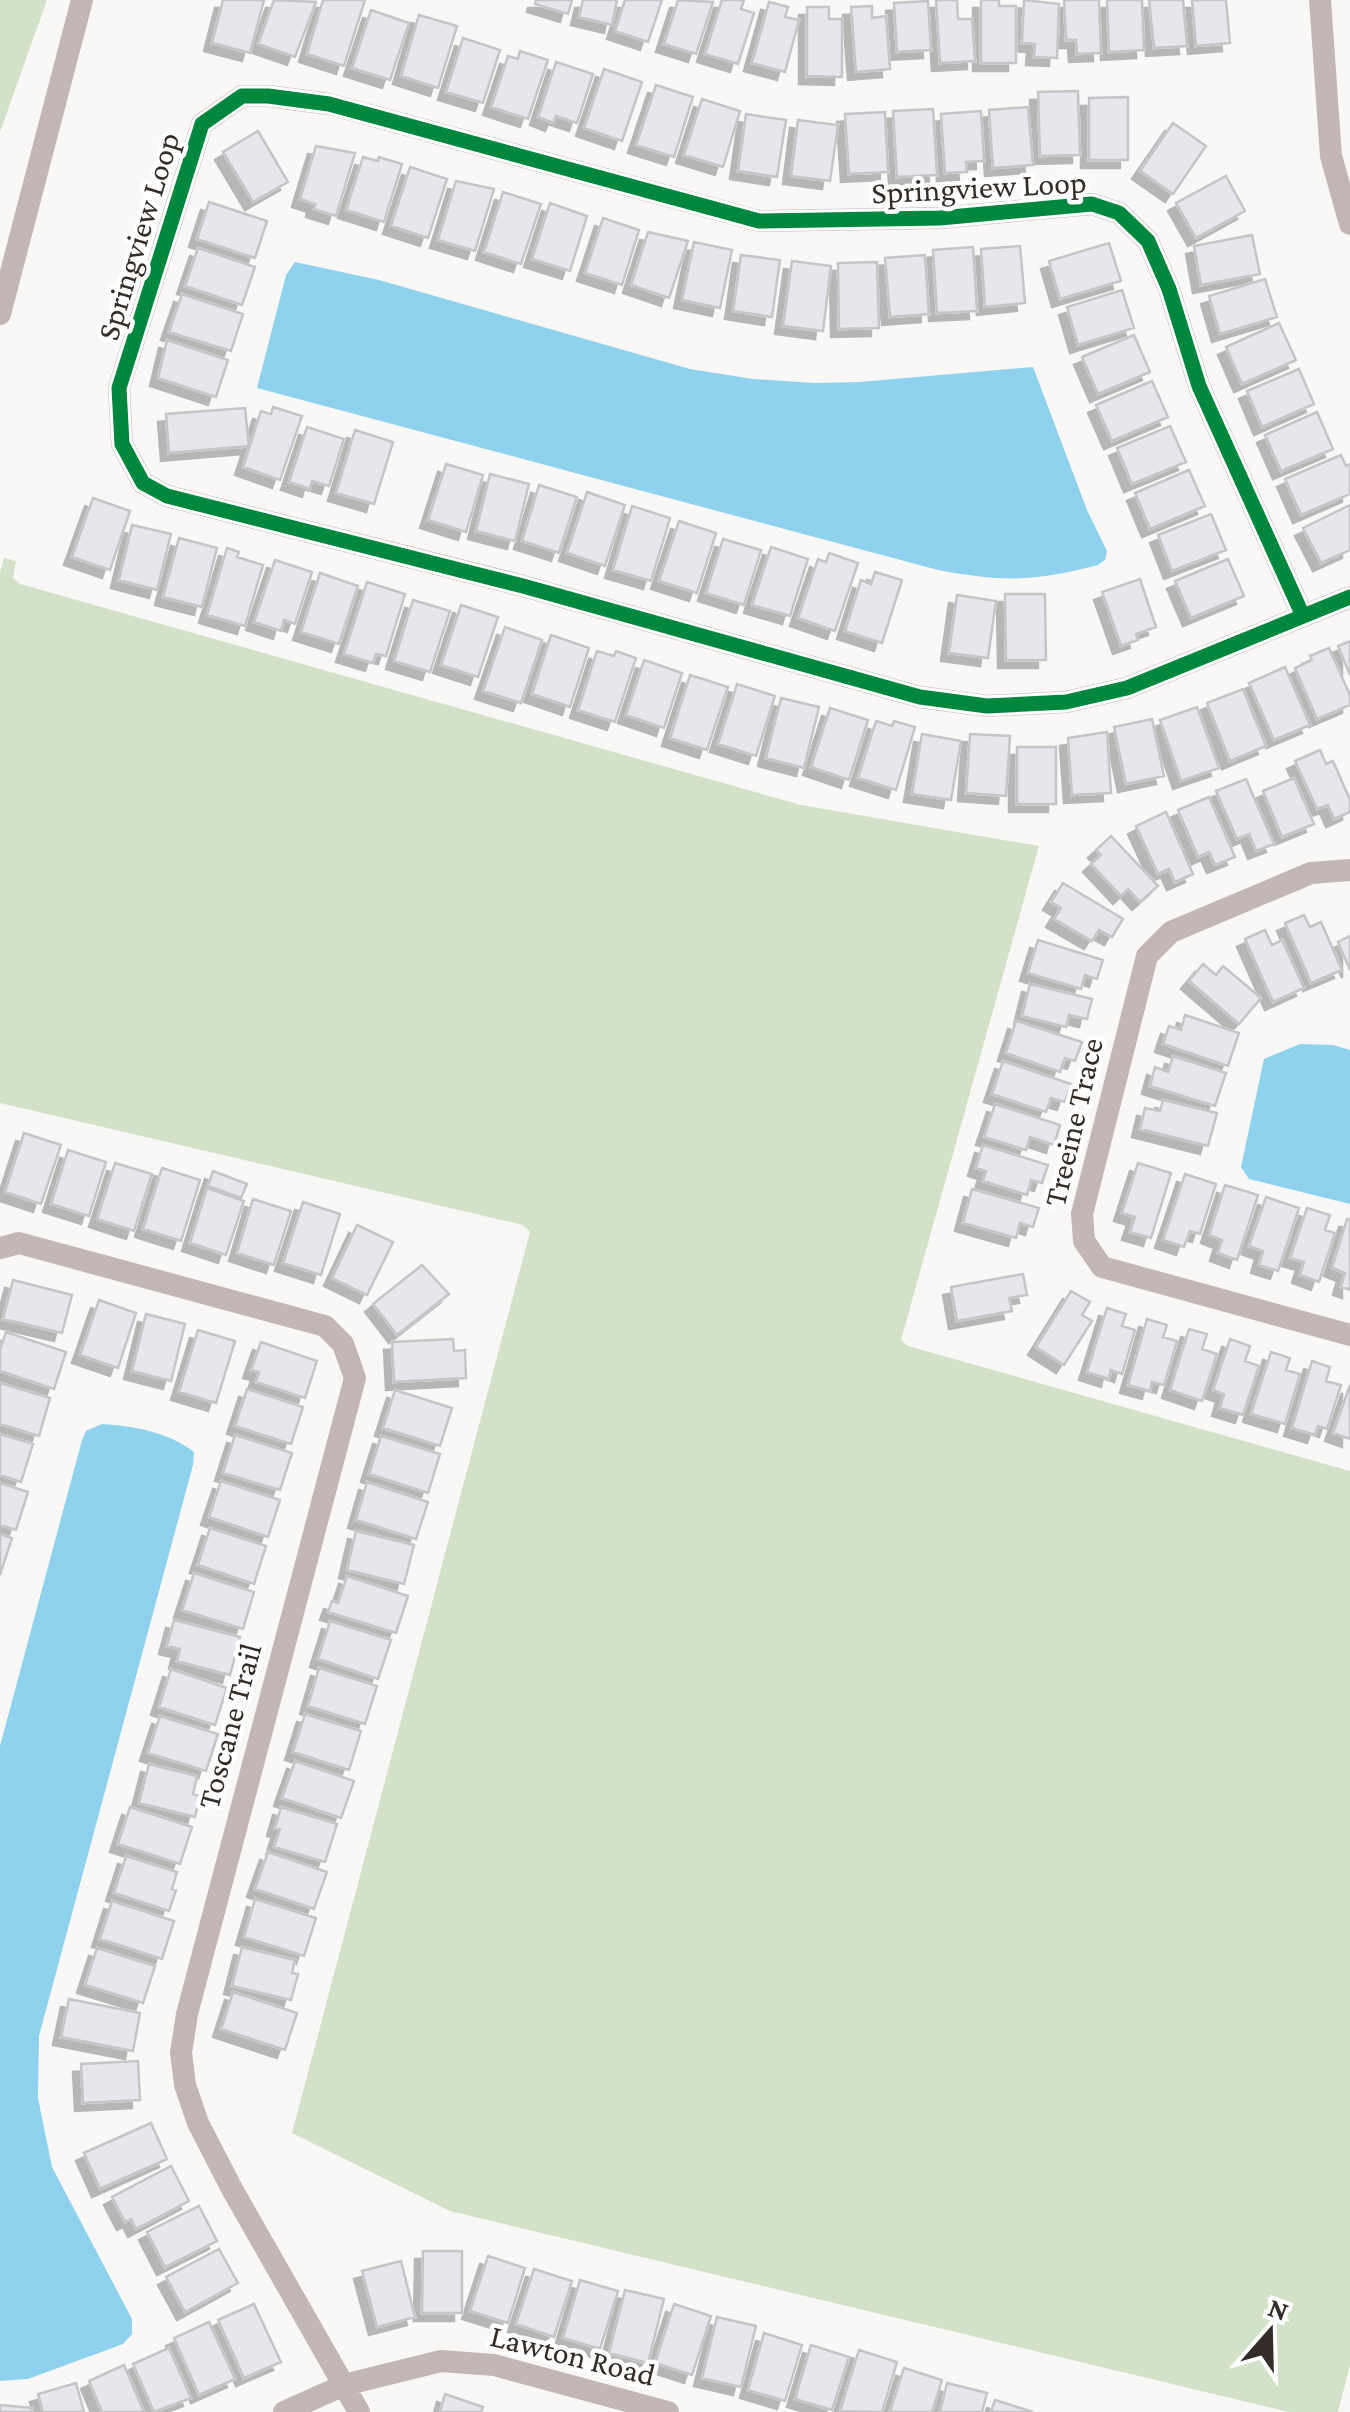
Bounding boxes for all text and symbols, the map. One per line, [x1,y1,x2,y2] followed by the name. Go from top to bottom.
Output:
[89,128,187,344] street label: Springview Loop
[871,163,1087,211] street label: Springview Loop
[1036,1034,1110,1210] street label: Treeine Trace
[190,1639,268,1813] street label: Toscane Trail
[1220,2282,1320,2382] north arrow
[1264,2291,1293,2327] text: N
[487,2317,659,2393] street label: Lawton Road

